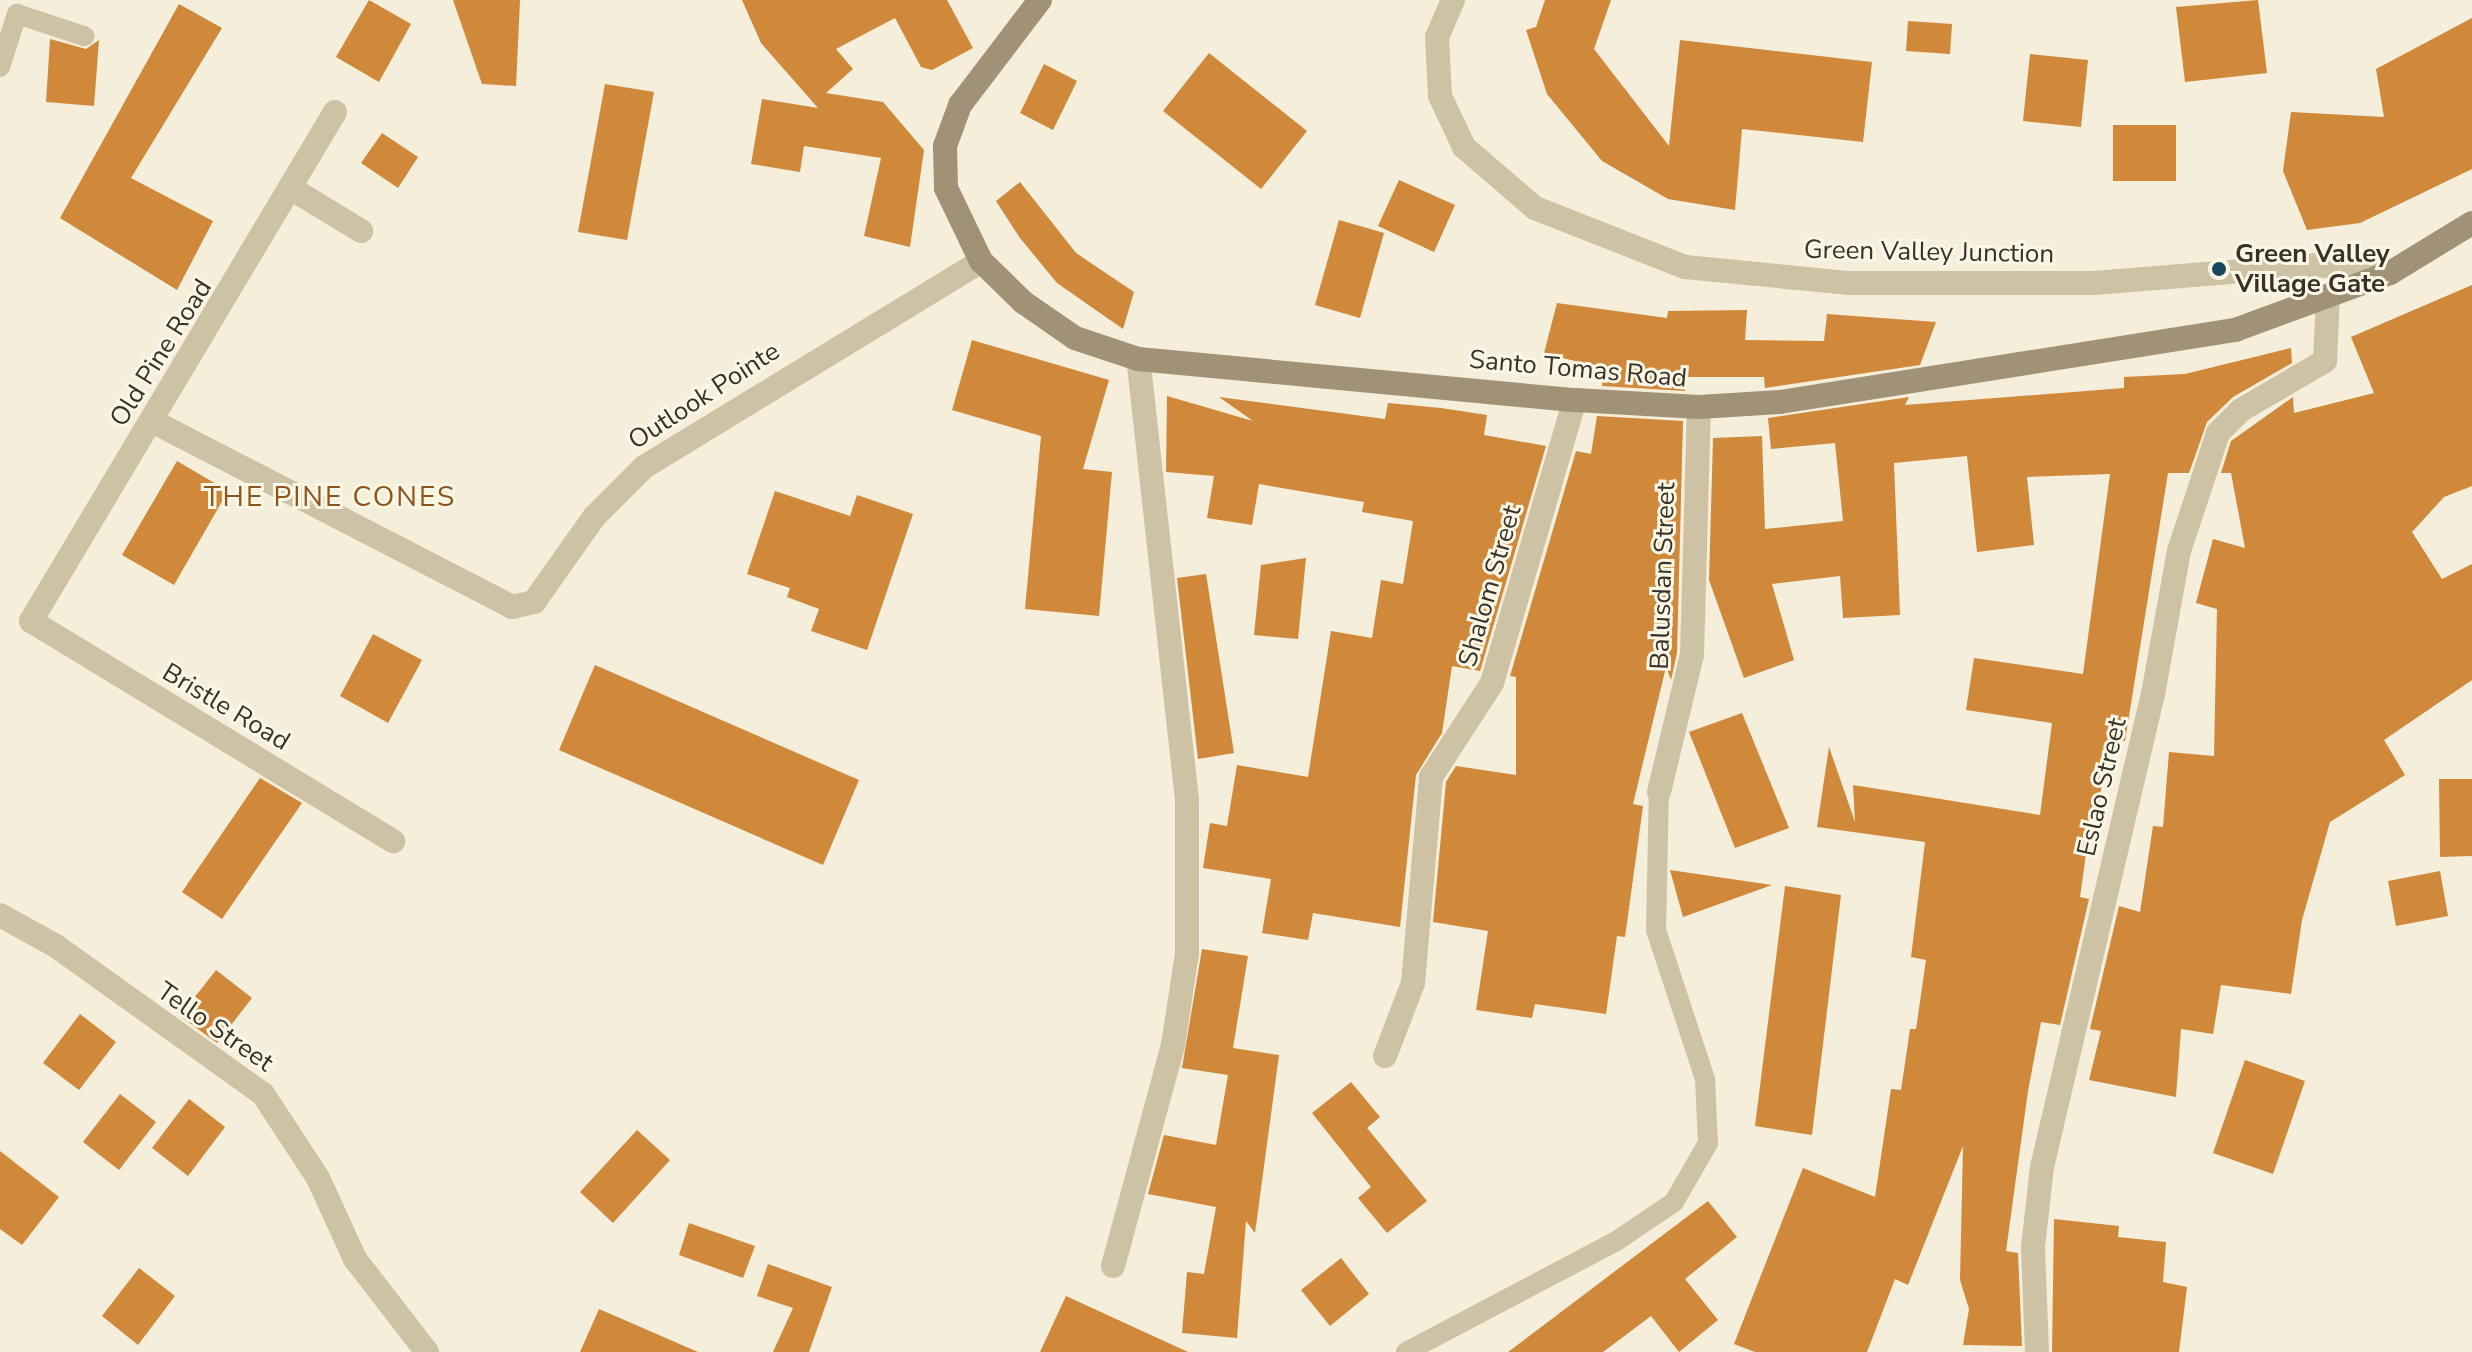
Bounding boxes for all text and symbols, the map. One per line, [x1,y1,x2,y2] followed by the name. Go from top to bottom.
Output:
[1804,234,2054,270] street label: Green Valley Junction
[2235,238,2390,300] place label: Green Valley Village Gate
[2210,260,2228,278] marker: Green Valley Village Gate
[103,274,219,432] street label: Old Pine Road
[623,336,785,456] street label: Outlook Pointe
[1468,344,1688,394] street label: Santo Tomas Road
[204,480,456,514] district label: THE PINE CONES
[1644,482,1682,670] street label: Balusdan Street
[1452,502,1528,670] street label: Shalom Street
[157,657,295,757] street label: Bristle Road
[2071,715,2133,859] street label: Eslao Street
[151,976,279,1078] street label: Tello Street

